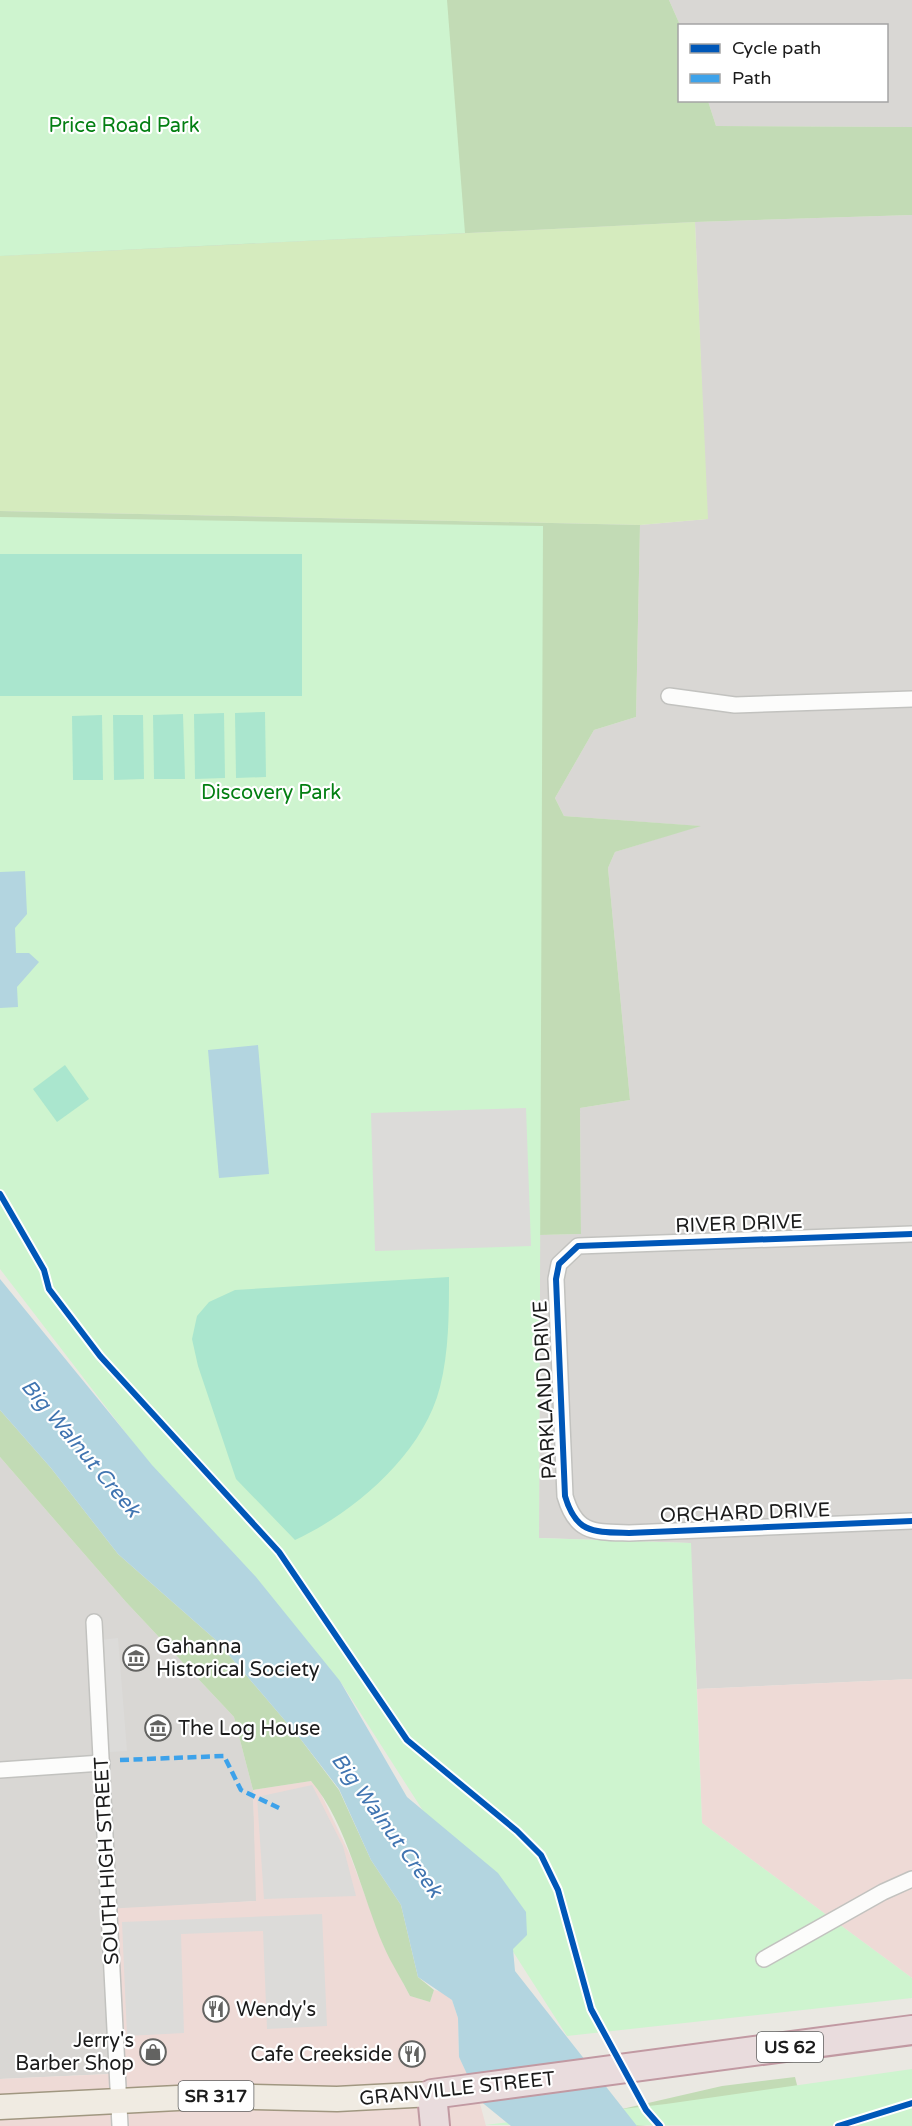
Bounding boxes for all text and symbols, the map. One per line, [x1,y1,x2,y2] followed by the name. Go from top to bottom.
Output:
[678,24,888,102] legend
[732,37,821,59] text: Cycle path
[732,67,771,89] text: Path
[48,114,200,138] park label: Price Road Park
[201,781,341,805] park label: Discovery Park
[675,1210,803,1238] street label: RIVER DRIVE
[528,1300,562,1480] street label: PARKLAND DRIVE
[16,1374,147,1523] water label: Big Walnut Creek
[659,1498,831,1528] street label: ORCHARD DRIVE
[156,1635,320,1682] place label: Gahanna Historical Society
[121,1643,151,1673] museum icon: Gahanna Historical Society
[143,1713,173,1743] museum icon: The Log House
[178,1717,320,1741] place label: The Log House
[326,1748,448,1904] water label: Big Walnut Creek
[90,1756,124,1966] street label: SOUTH HIGH STREET
[201,1994,231,2024] restaurant icon: Wendy's
[236,1998,316,2022] place label: Wendy's
[15,2029,134,2076] place label: Jerry's Barber Shop
[757,2032,823,2062] road number: US 62
[138,2037,168,2067] shop icon: Jerry's Barber Shop
[397,2039,427,2069] restaurant icon: Cafe Creekside
[250,2043,392,2067] place label: Cafe Creekside
[358,2067,556,2111] street label: GRANVILLE STREET
[178,2081,254,2111] road number: SR 317

